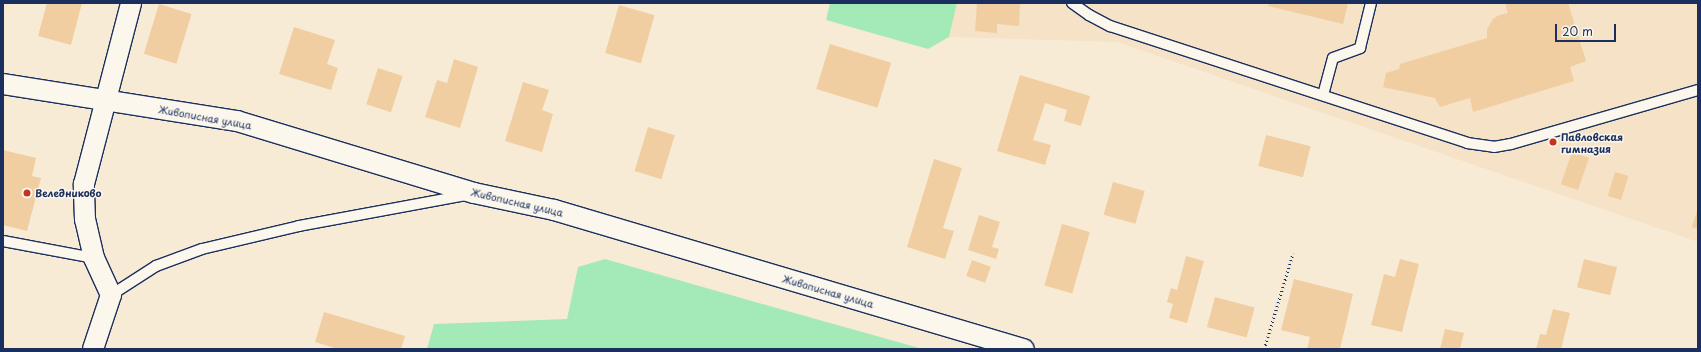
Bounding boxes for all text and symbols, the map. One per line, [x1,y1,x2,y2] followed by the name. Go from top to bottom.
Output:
[1557,16,1618,42] scale bar
[1562,22,1593,40] text: 20 m
[157,103,253,131] street label: Живописная улица
[1561,130,1623,154] place label: Павловская гимназия
[1548,137,1558,147] marker: Павловская гимназия
[469,185,565,219] street label: Живописная улица
[35,187,101,199] place label: Веледниково
[22,188,32,198] marker: Веледниково
[781,272,875,310] street label: Живописная улица

